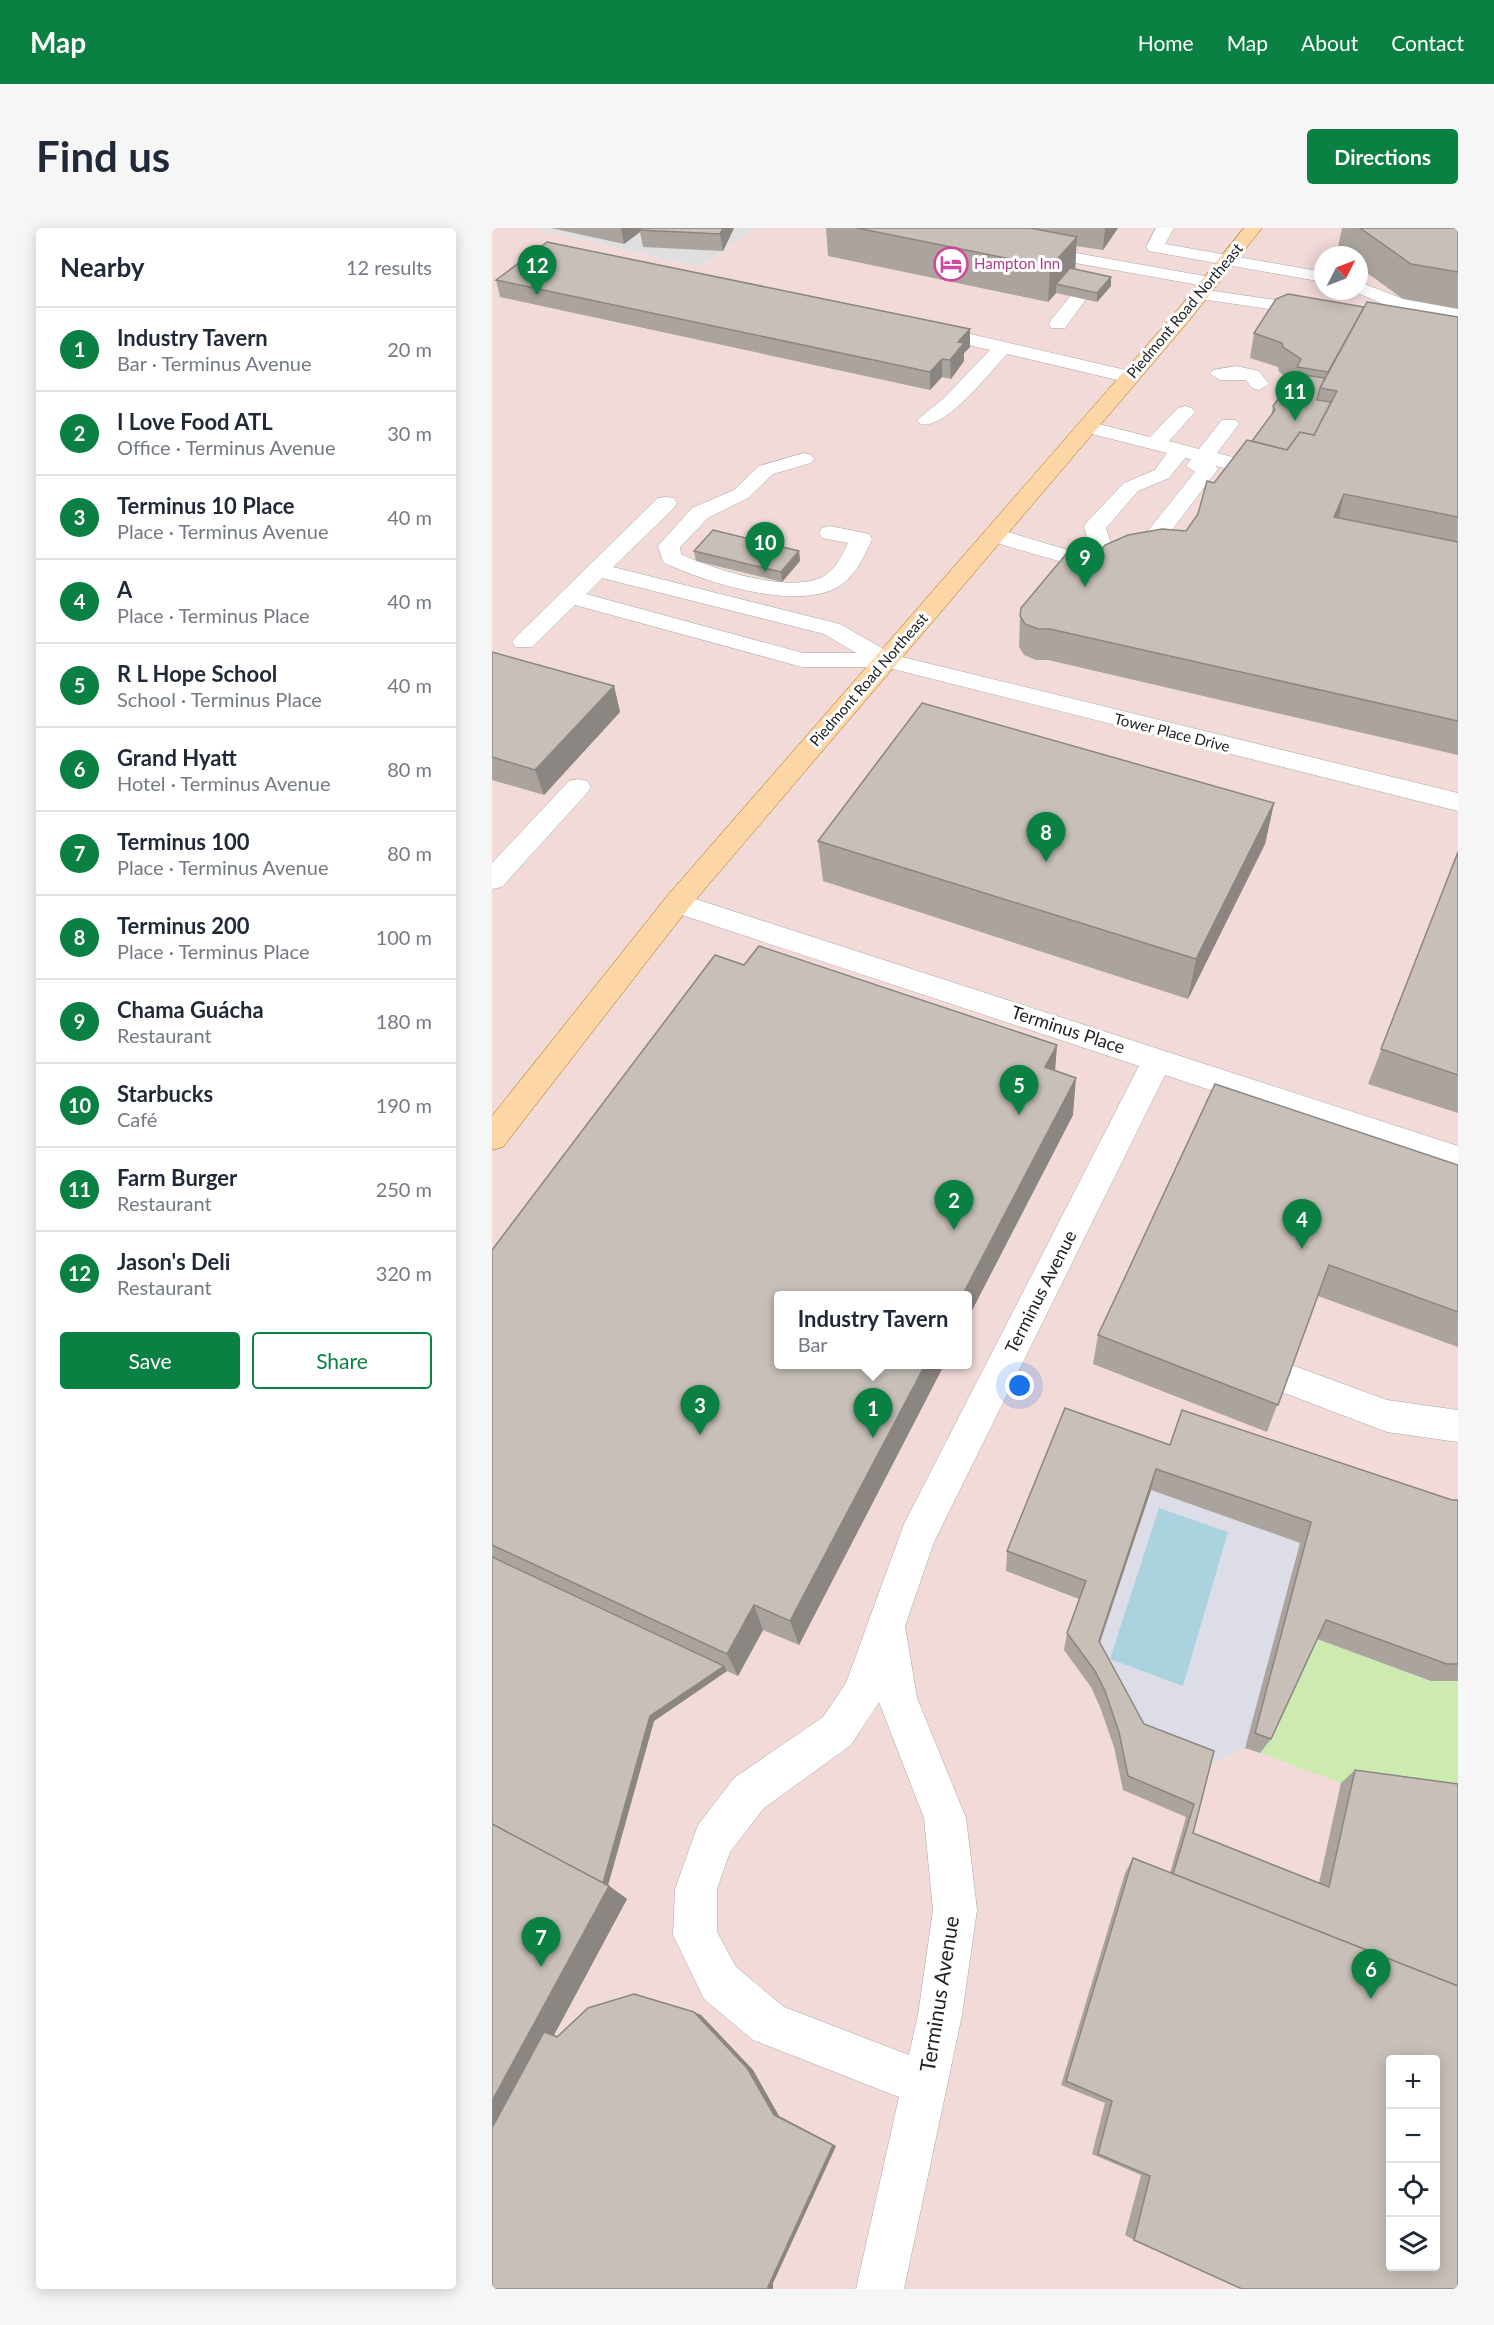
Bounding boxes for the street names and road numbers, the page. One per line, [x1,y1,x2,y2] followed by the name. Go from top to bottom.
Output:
[1123,239,1246,381] street label: Piedmont Road Northeast
[806,609,931,750] street label: Piedmont Road Northeast
[1113,709,1232,755] street label: Tower Place Drive
[1009,1000,1128,1058] street label: Terminus Place
[1000,1226,1081,1357] street label: Terminus Avenue
[914,1914,963,2074] street label: Terminus Avenue

